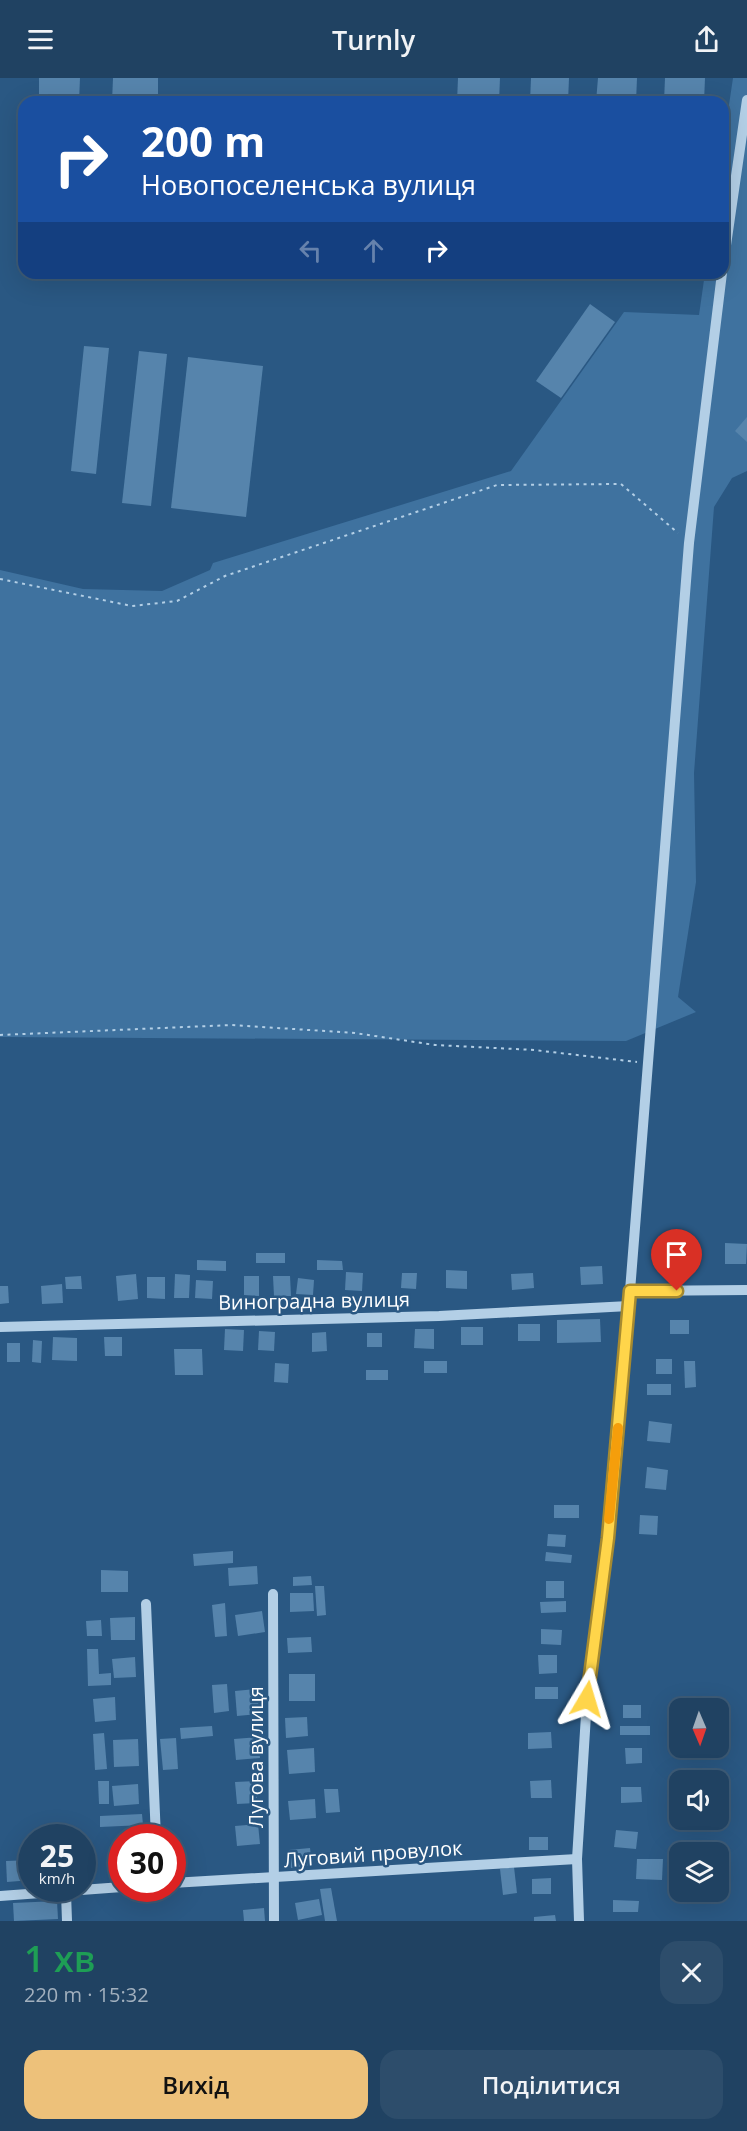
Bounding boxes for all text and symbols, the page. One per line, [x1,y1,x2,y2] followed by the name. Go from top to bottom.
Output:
[332,21,415,58] text: Turnly
[24,23,57,56] icon: menu
[690,23,723,56] icon: share
[141,112,265,169] text: 200 m
[42,120,120,198] icon: right
[141,166,476,203] text: Новопоселенська вулиця
[294,234,327,267] icon: left
[357,234,390,267] icon: ahead
[420,234,453,267] icon: right
[651,1229,702,1291] pin
[660,1238,693,1271] icon: arrive
[218,1285,410,1316] street label: Виноградна вулиця
[555,1667,619,1731] position arrow
[242,1686,269,1828] street label: Лугова вулиця
[669,1698,729,1758] north arrow
[669,1698,729,1902] map controls
[669,1770,729,1830] button: sound
[108,1824,186,1902] speed limit sign: 30
[283,1834,464,1873] street label: Луговий провулок
[40,1835,74,1876] text: 25
[669,1842,729,1902] button: layers
[39,1868,75,1888] text: km/h
[24,1934,95,1983] text: 1 хв
[660,1941,723,2004] button: close
[24,1981,149,2008] text: 220 m · 15:32
[24,2050,368,2119] button: Вихід
[380,2050,723,2119] button: Поділитися

